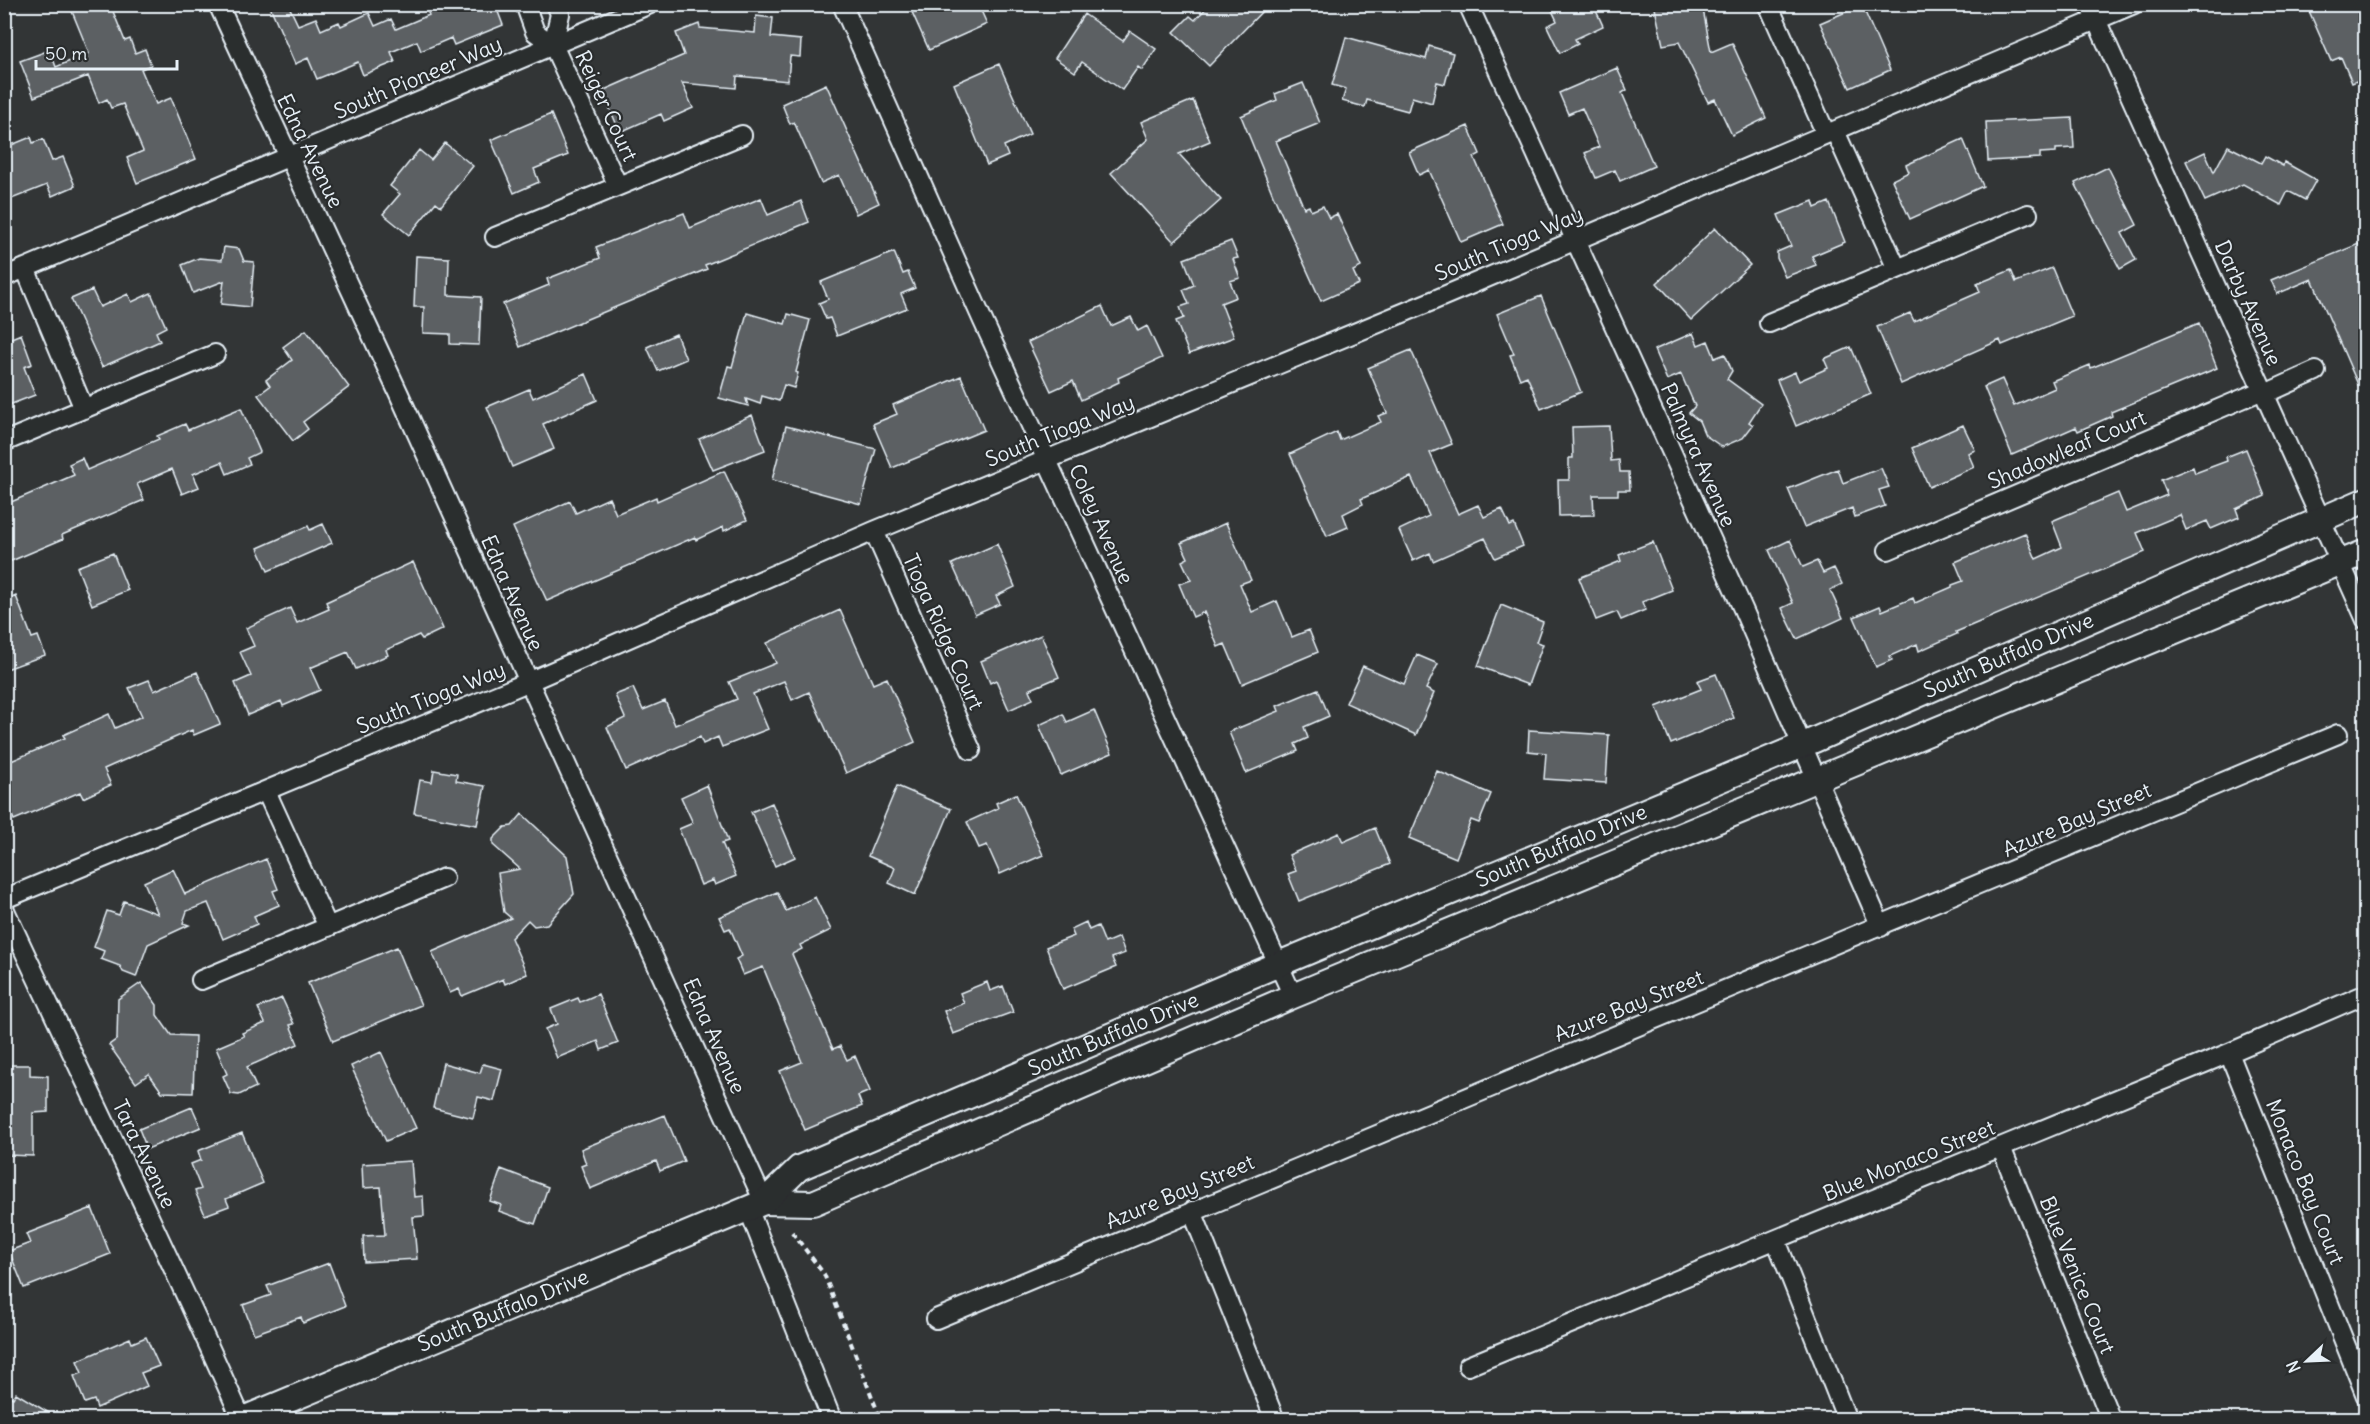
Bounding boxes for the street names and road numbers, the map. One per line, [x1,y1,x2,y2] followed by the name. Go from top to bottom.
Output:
[330,30,506,125] street label: South Pioneer Way
[569,46,644,165] street label: Reiger Court
[271,89,350,212] street label: Edna Avenue
[1431,200,1587,287] street label: South Tioga Way
[2209,236,2288,370] street label: Darby Avenue
[1655,379,1742,531] street label: Palmyra Avenue
[981,388,1138,473] street label: South Tioga Way
[1983,404,2150,495] street label: Shadowleaf Court
[1063,459,1140,588] street label: Coley Avenue
[475,531,550,655] street label: Edna Avenue
[897,550,990,714] street label: Tioga Ridge Court
[1919,606,2097,704] street label: South Buffalo Drive
[352,655,509,740] street label: South Tioga Way
[1999,776,2155,863] street label: Azure Bay Street
[1472,798,1651,893] street label: South Buffalo Drive
[1550,963,1707,1048] street label: Azure Bay Street
[677,974,752,1098] street label: Edna Avenue
[1024,986,1203,1082] street label: South Buffalo Drive
[107,1095,182,1212] street label: Tara Avenue
[2260,1095,2351,1268] street label: Monaco Bay Court
[1819,1114,1999,1207] street label: Blue Monaco Street
[1102,1148,1258,1235] street label: Azure Bay Street
[2034,1192,2121,1357] street label: Blue Venice Court
[413,1263,592,1358] street label: South Buffalo Drive

